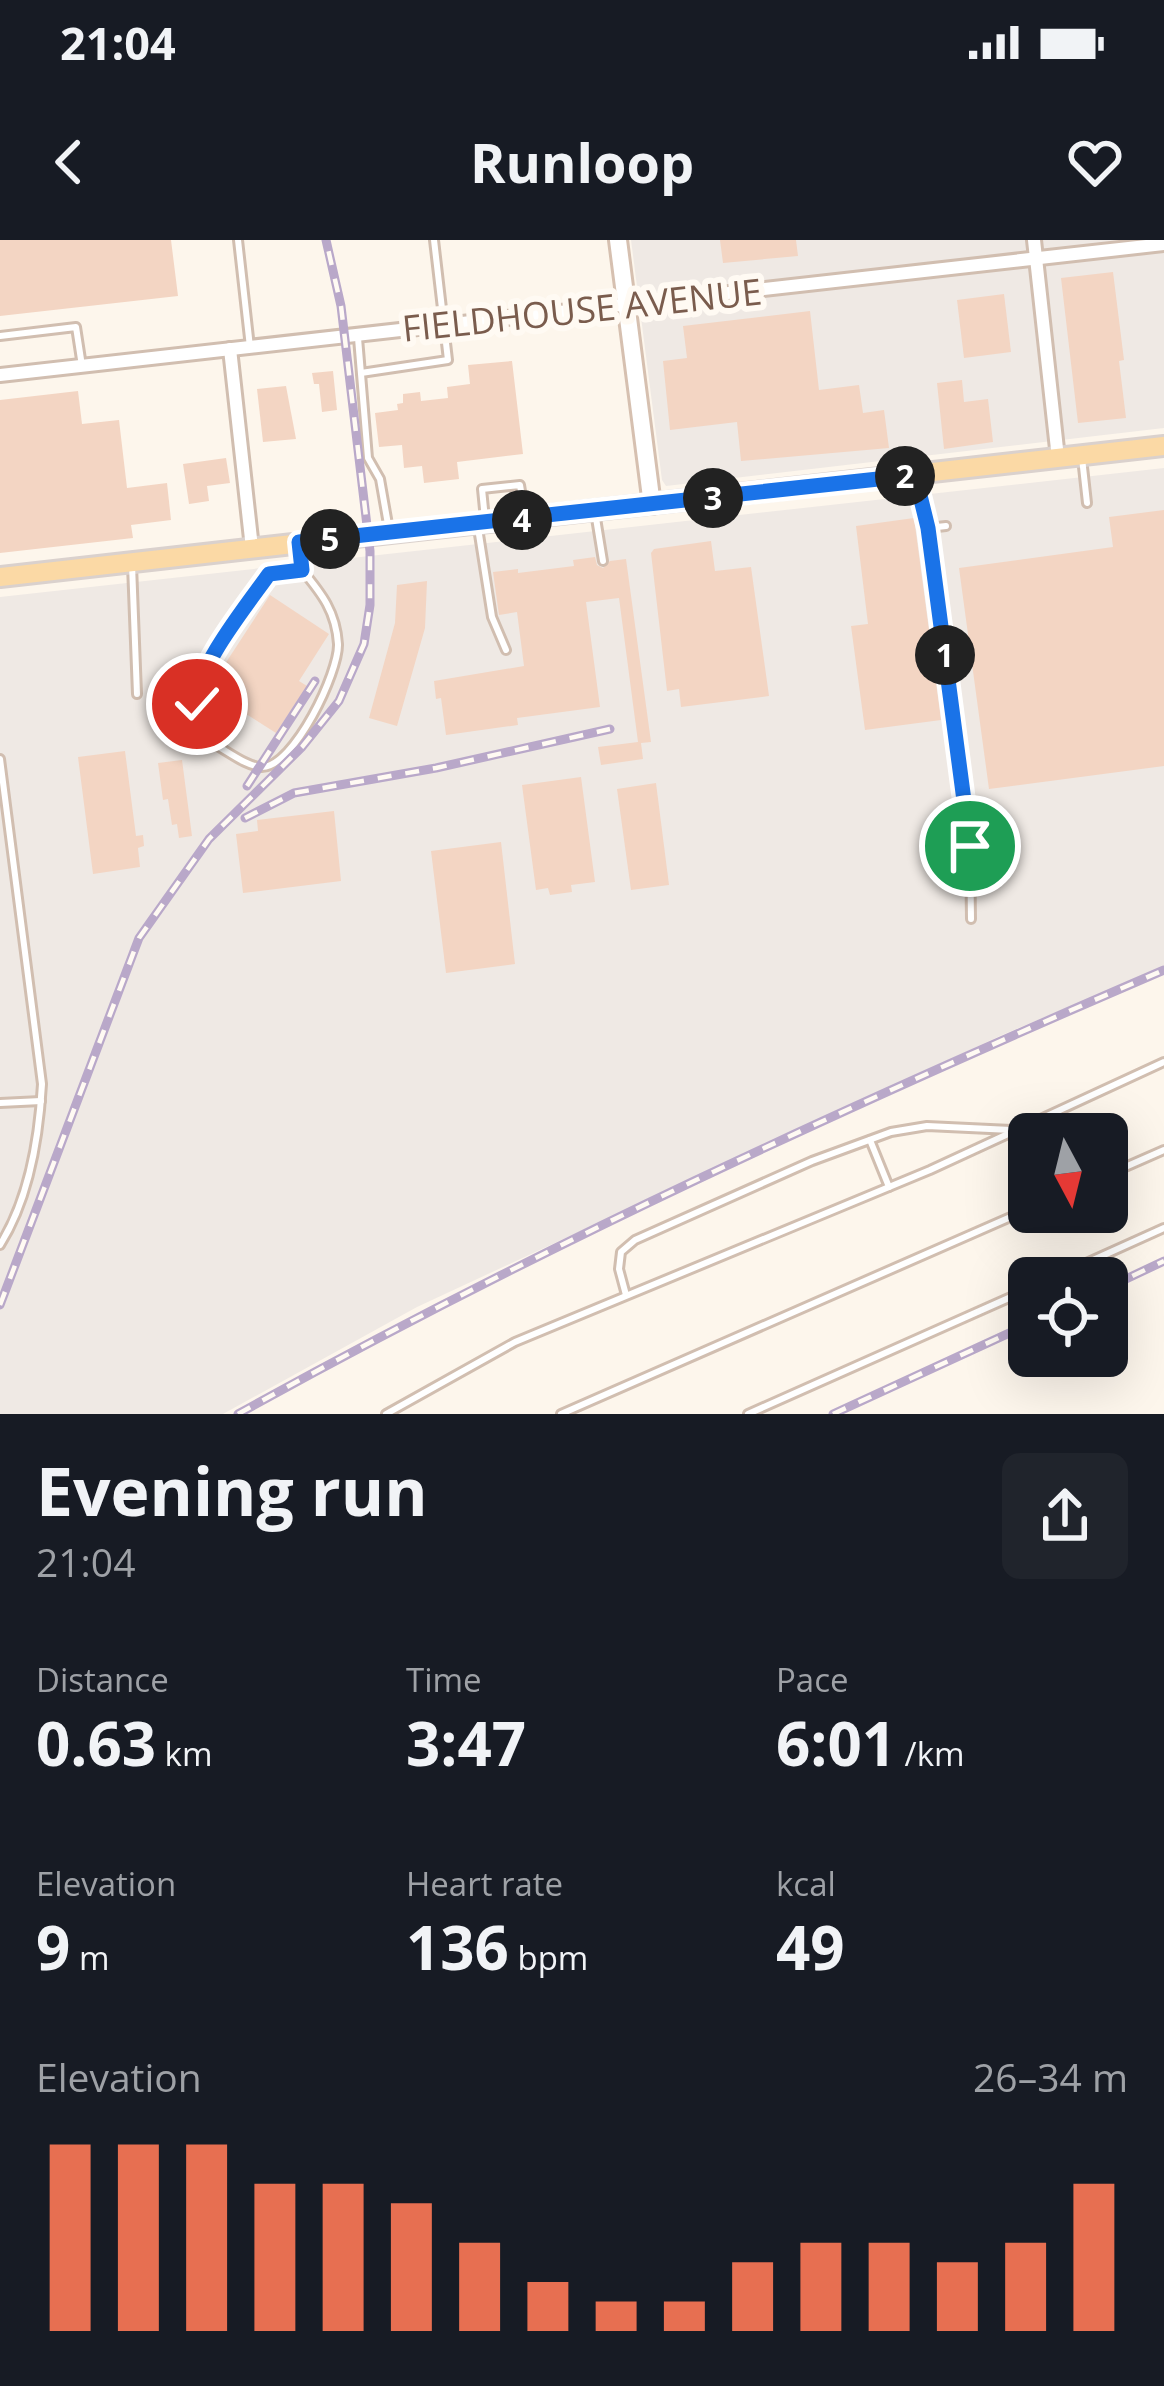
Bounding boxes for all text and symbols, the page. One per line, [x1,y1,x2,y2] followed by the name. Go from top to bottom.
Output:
[60,12,176,73] text: 21:04
[470,125,694,199] text: Runloop
[36,129,102,195] icon: back
[1062,129,1128,195] icon: heart
[400,266,764,353] street label: FIELDHOUSE AVENUE
[875,446,935,506] pin: 2
[896,453,914,498] text: 2
[683,468,743,528] pin: 3
[704,475,722,520] text: 3
[492,490,552,550] pin: 4
[513,497,531,542] text: 4
[300,509,360,569] pin: 5
[321,516,339,561] text: 5
[915,625,975,685] pin: 1
[936,632,954,677] text: 1
[146,653,248,755] pin
[164,671,230,737] icon: check
[919,795,1021,897] pin
[937,813,1003,879] icon: arrive
[1008,1113,1128,1233] north arrow
[1008,1113,1128,1377] map controls
[1008,1257,1128,1377] button: locate
[36,1445,428,1535] text: Evening run
[1002,1453,1128,1579] button: share
[36,1535,135,1588] text: 21:04
[36,1657,169,1702] text: Distance
[406,1657,482,1702] text: Time
[776,1657,849,1702] text: Pace
[36,1702,156,1784] text: 0.63
[406,1702,526,1784] text: 3:47
[776,1702,896,1784] text: 6:01
[156,1731,213,1776] text: km
[896,1731,965,1776] text: /km
[36,1861,176,1906] text: Elevation
[406,1861,563,1906] text: Heart rate
[776,1861,836,1906] text: kcal
[36,1906,70,1988] text: 9
[406,1906,509,1988] text: 136
[776,1906,845,1988] text: 49
[70,1935,109,1980] text: m
[509,1935,588,1980] text: bpm
[36,2050,202,2103] text: Elevation
[973,2050,1128,2103] text: 26–34 m

